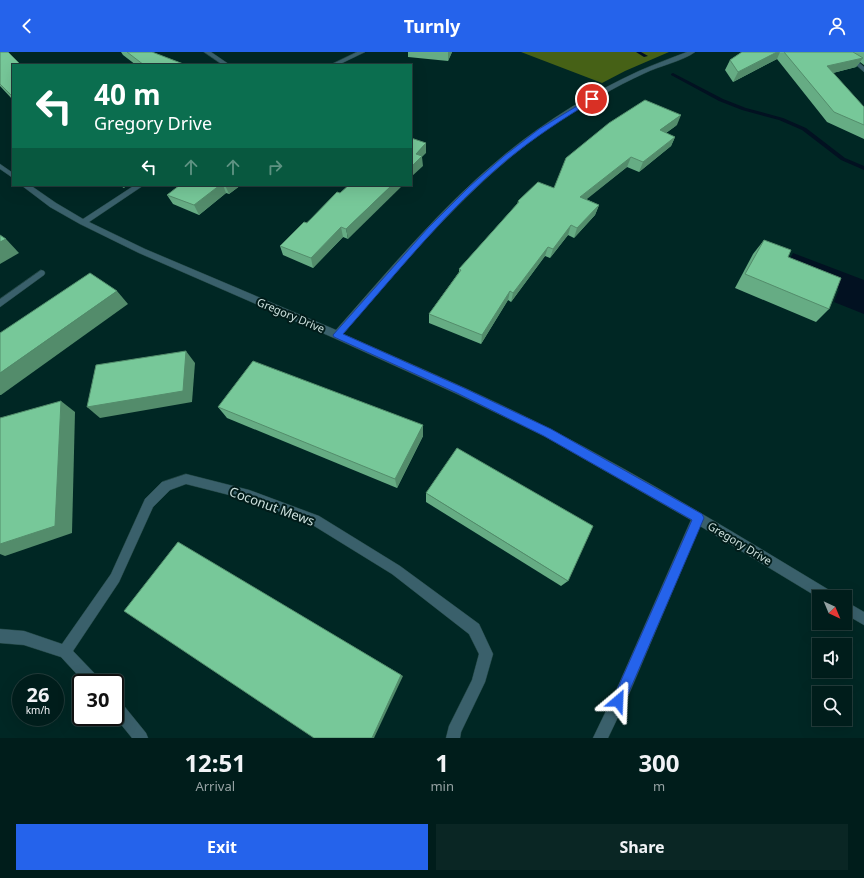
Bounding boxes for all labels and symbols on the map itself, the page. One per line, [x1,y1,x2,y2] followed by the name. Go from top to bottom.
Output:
[575,82,609,116] pin
[255,294,327,336] street label: Gregory Drive
[227,482,317,530] street label: Coconut Mews
[705,518,775,568] street label: Gregory Drive
[812,590,852,630] north arrow
[72,674,124,726] speed limit sign: 30
[597,680,639,722] position arrow

